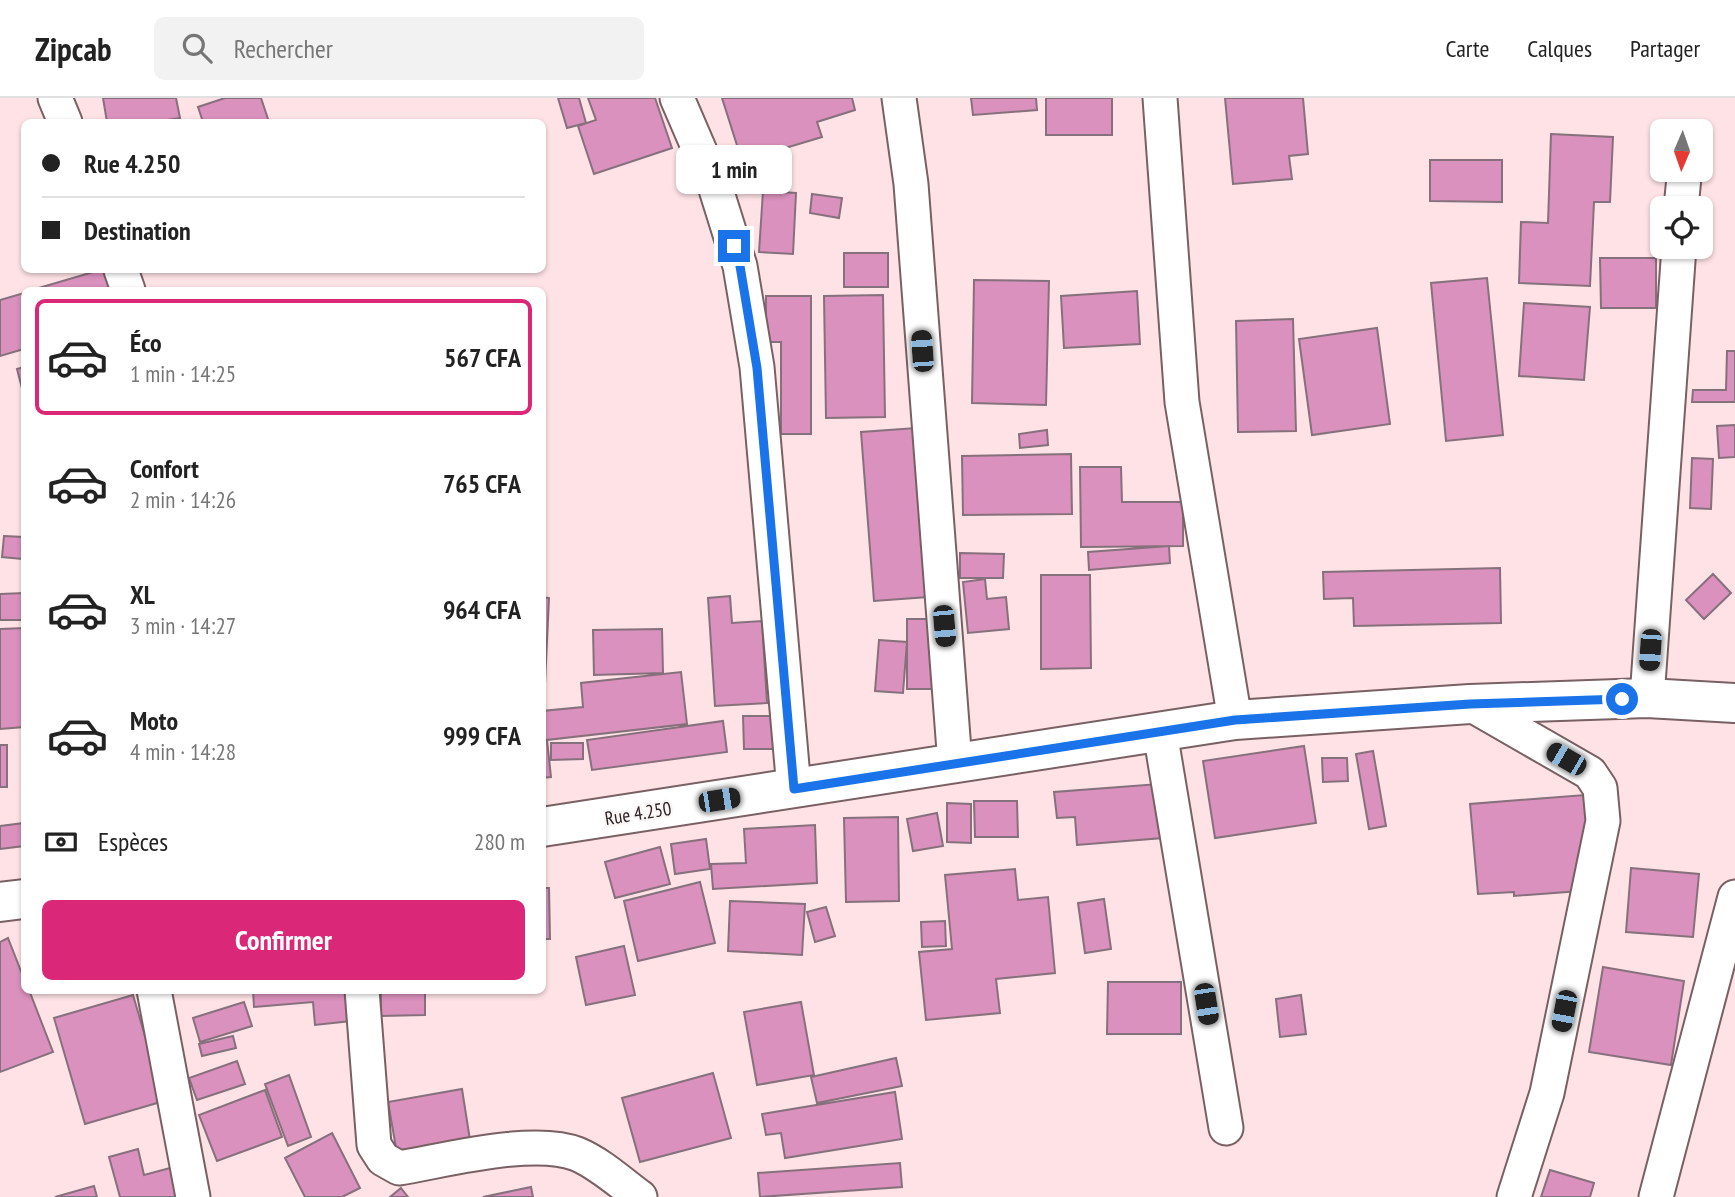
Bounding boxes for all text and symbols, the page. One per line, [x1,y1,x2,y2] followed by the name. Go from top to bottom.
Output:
[154,17,644,80] search box
[35,27,112,70] text: Zipcab
[178,29,216,67] icon: search
[234,32,333,65] text: Rechercher
[1446,33,1489,64] text: Carte
[1527,33,1592,64] text: Calques
[1630,33,1700,64] text: Partager
[1650,119,1713,182] north arrow
[1650,119,1713,259] map controls
[676,144,792,194] callout: 1 min
[84,147,180,180] text: Rue 4.250
[711,155,757,184] text: 1 min
[1650,196,1713,259] button: locate
[84,214,191,247] text: Destination
[718,230,750,262] route end
[46,326,109,389] icon: car
[130,326,162,359] text: Éco
[911,329,934,373] car
[444,341,521,374] text: 567 CFA
[130,359,236,388] text: 1 min · 14:25
[46,452,109,515] icon: car
[130,452,199,485] text: Confort
[443,467,521,500] text: 765 CFA
[130,485,236,514] text: 2 min · 14:26
[46,578,109,641] icon: car
[130,578,155,611] text: XL
[443,593,521,626] text: 964 CFA
[932,604,957,648] car
[130,611,236,640] text: 3 min · 14:27
[1639,628,1662,672] car
[1606,683,1638,715] route start
[46,704,109,767] icon: car
[130,704,178,737] text: Moto
[443,719,521,752] text: 999 CFA
[130,737,236,766] text: 4 min · 14:28
[1543,739,1590,779] car
[697,786,742,814] car
[603,796,673,830] street label: Rue 4.250
[42,823,80,861] icon: cash
[98,825,168,858] text: Espèces
[474,827,525,856] text: 280 m
[42,900,525,980] button: Confirmer
[1193,982,1220,1026] car
[1550,988,1579,1034] car

